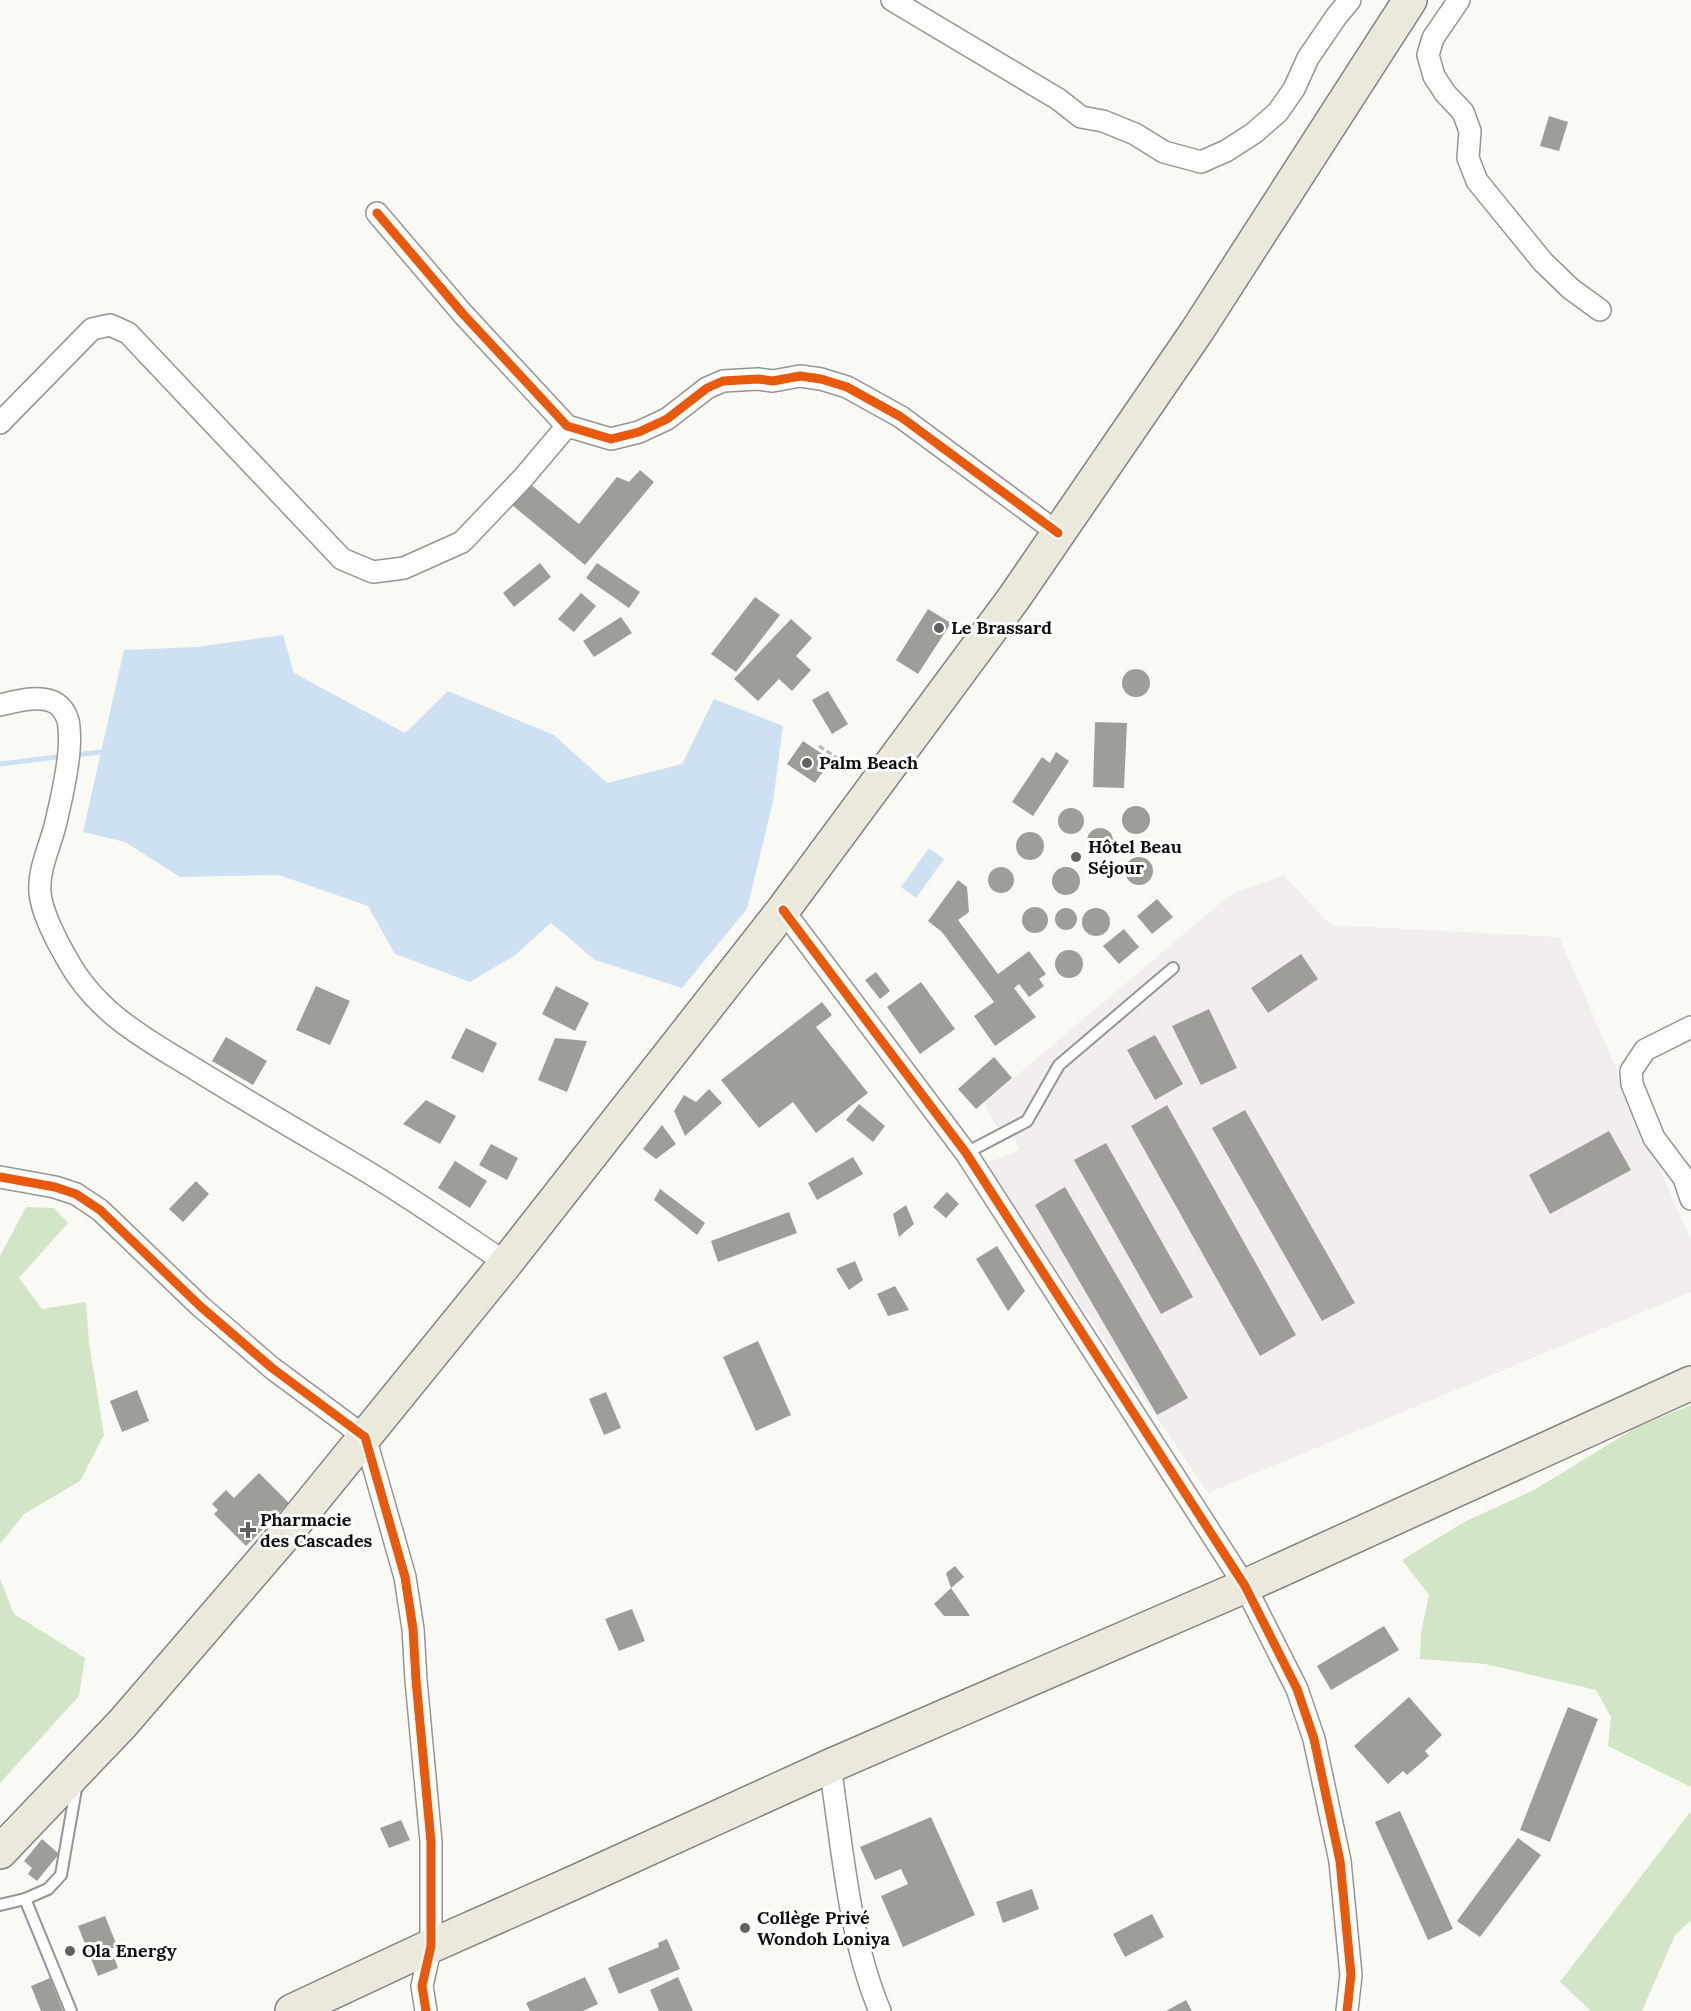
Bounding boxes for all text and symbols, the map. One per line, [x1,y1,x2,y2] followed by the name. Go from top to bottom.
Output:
[951,616,1052,639] place label: Le Brassard
[932,621,946,635] marker: Le Brassard
[819,751,918,774] place label: Palm Beach
[800,756,814,770] marker: Palm Beach
[1088,835,1182,879] place label: Hôtel Beau Séjour
[1069,850,1083,864] marker: Hôtel Beau Séjour
[260,1508,373,1552] place label: Pharmacie des Cascades
[241,1523,255,1537] marker: Pharmacie des Cascades
[757,1906,891,1950] place label: Collège Privé Wondoh Loniya
[738,1921,752,1935] marker: Collège Privé Wondoh Loniya
[82,1939,177,1962] place label: Ola Energy
[63,1944,77,1958] marker: Ola Energy

